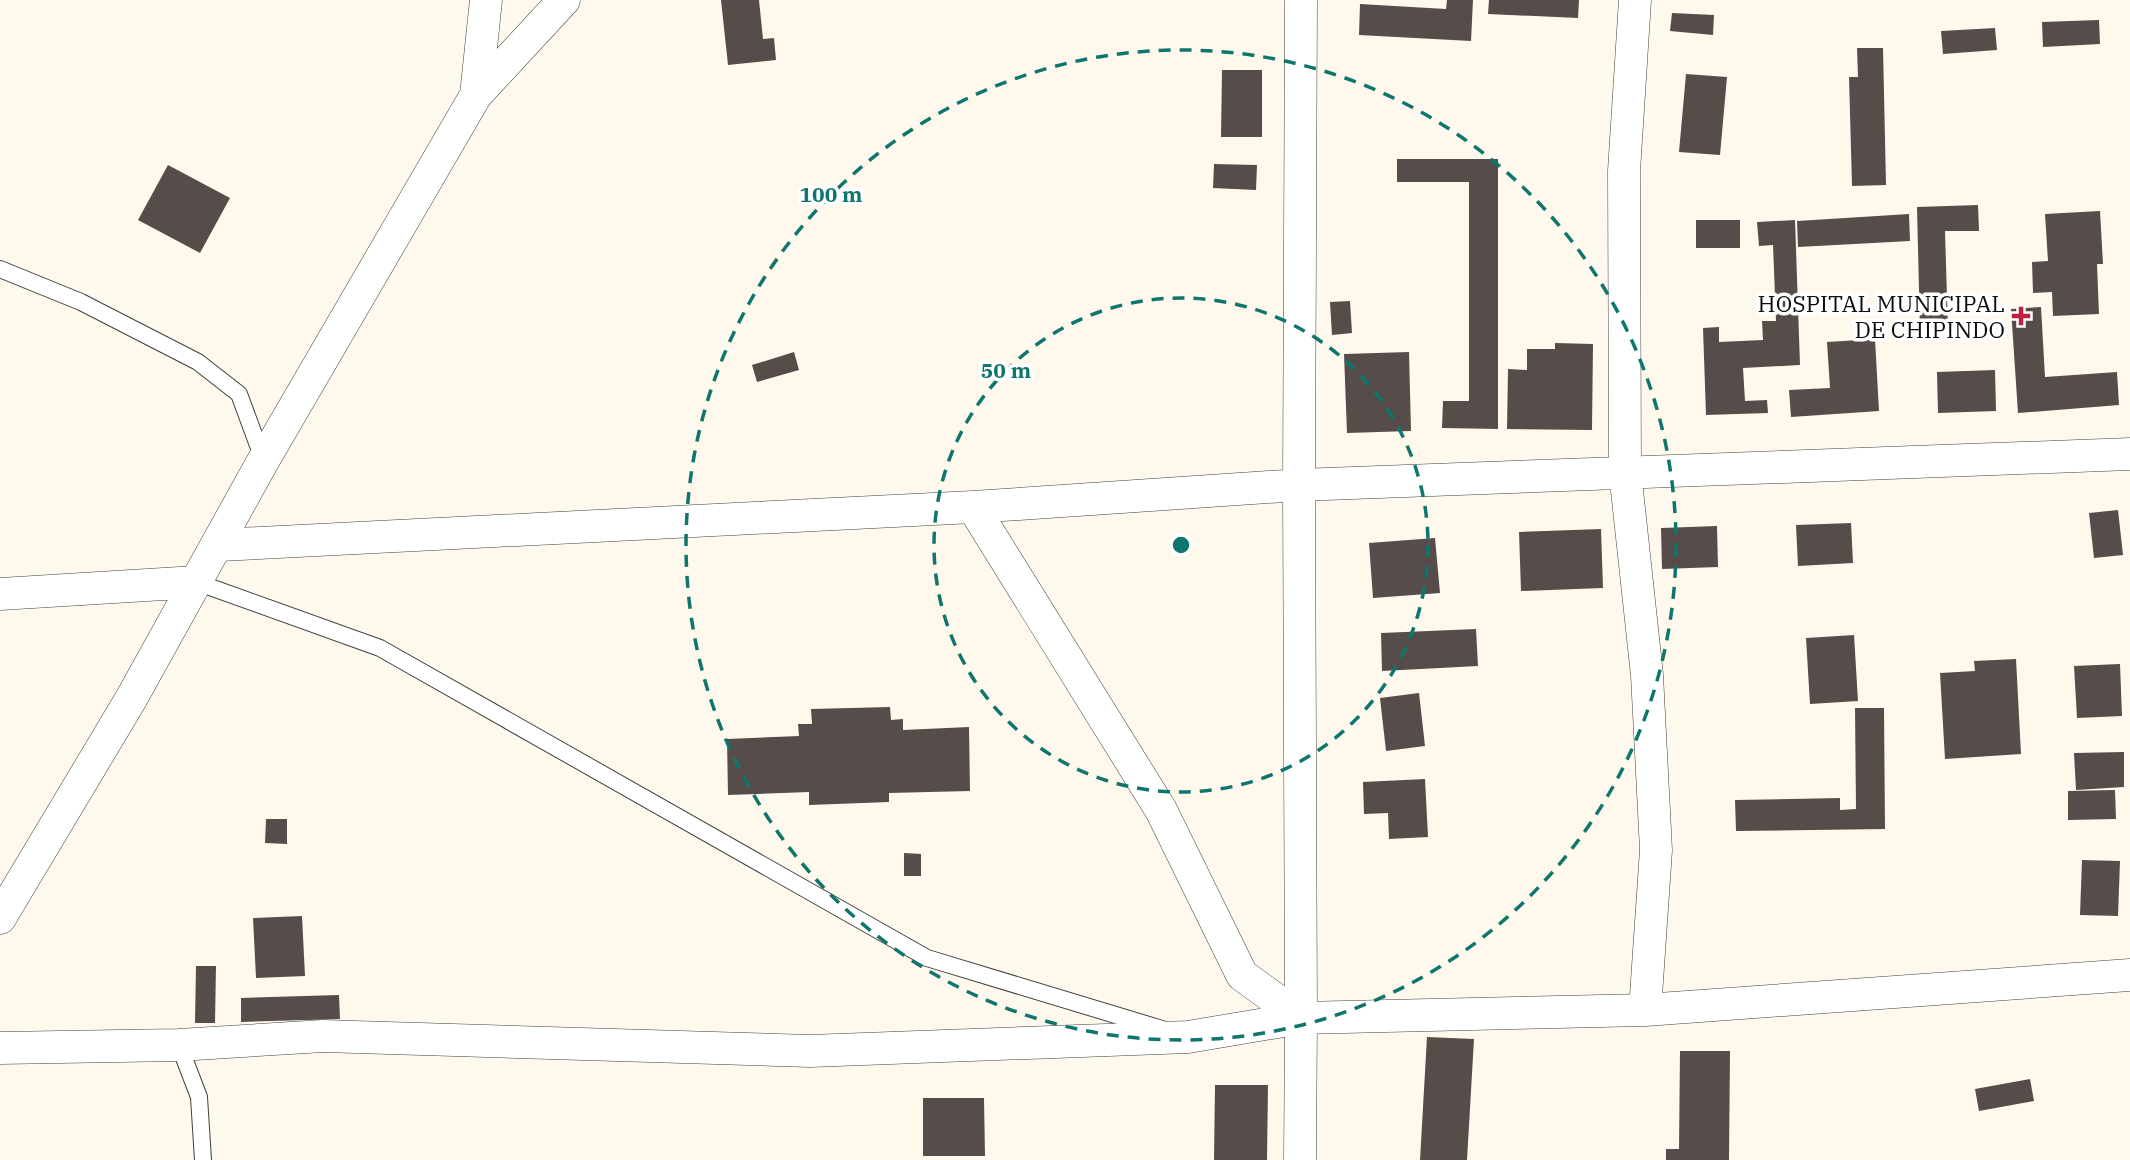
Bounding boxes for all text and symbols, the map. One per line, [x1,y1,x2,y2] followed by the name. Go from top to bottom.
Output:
[799,180,863,208] text: 100 m
[1758,288,2005,344] place label: HOSPITAL MUNICIPAL DE CHIPINDO
[2011,306,2031,326] marker: HOSPITAL MUNICIPAL DE CHIPINDO
[981,356,1031,384] text: 50 m
[1169,533,1193,557] centre of rings

